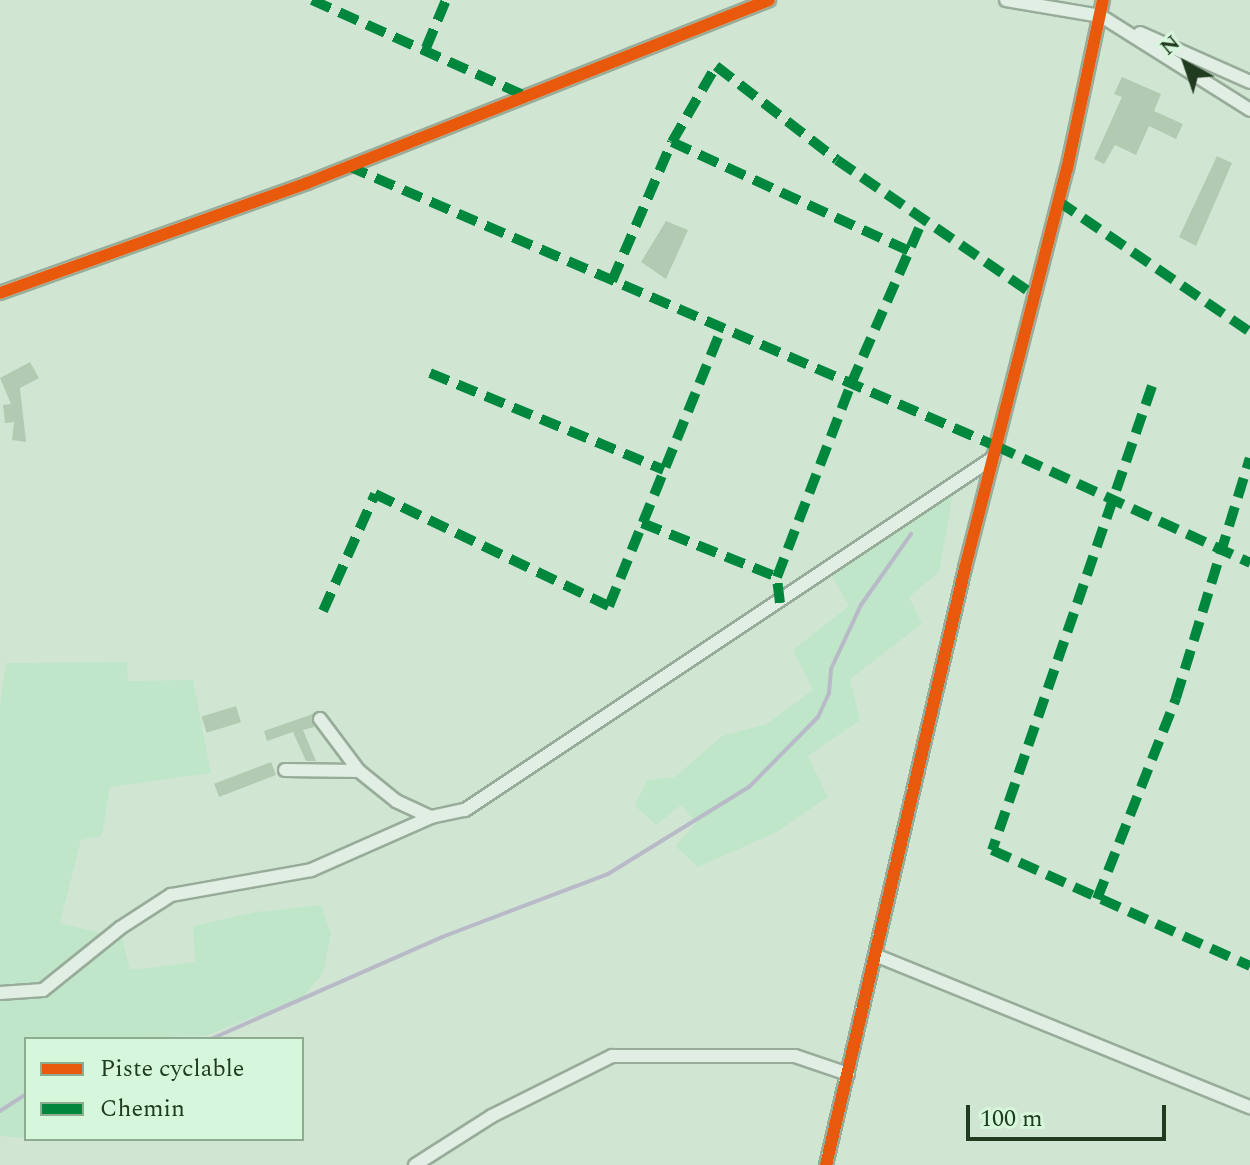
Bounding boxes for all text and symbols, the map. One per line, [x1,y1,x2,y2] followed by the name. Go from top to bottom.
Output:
[1146,24,1226,104] north arrow
[1153,27,1188,64] text: N
[24,1037,304,1141] legend
[100,1051,244,1087] text: Piste cyclable
[970,1089,1170,1139] scale bar
[100,1091,185,1127] text: Chemin
[980,1101,1043,1137] text: 100 m

